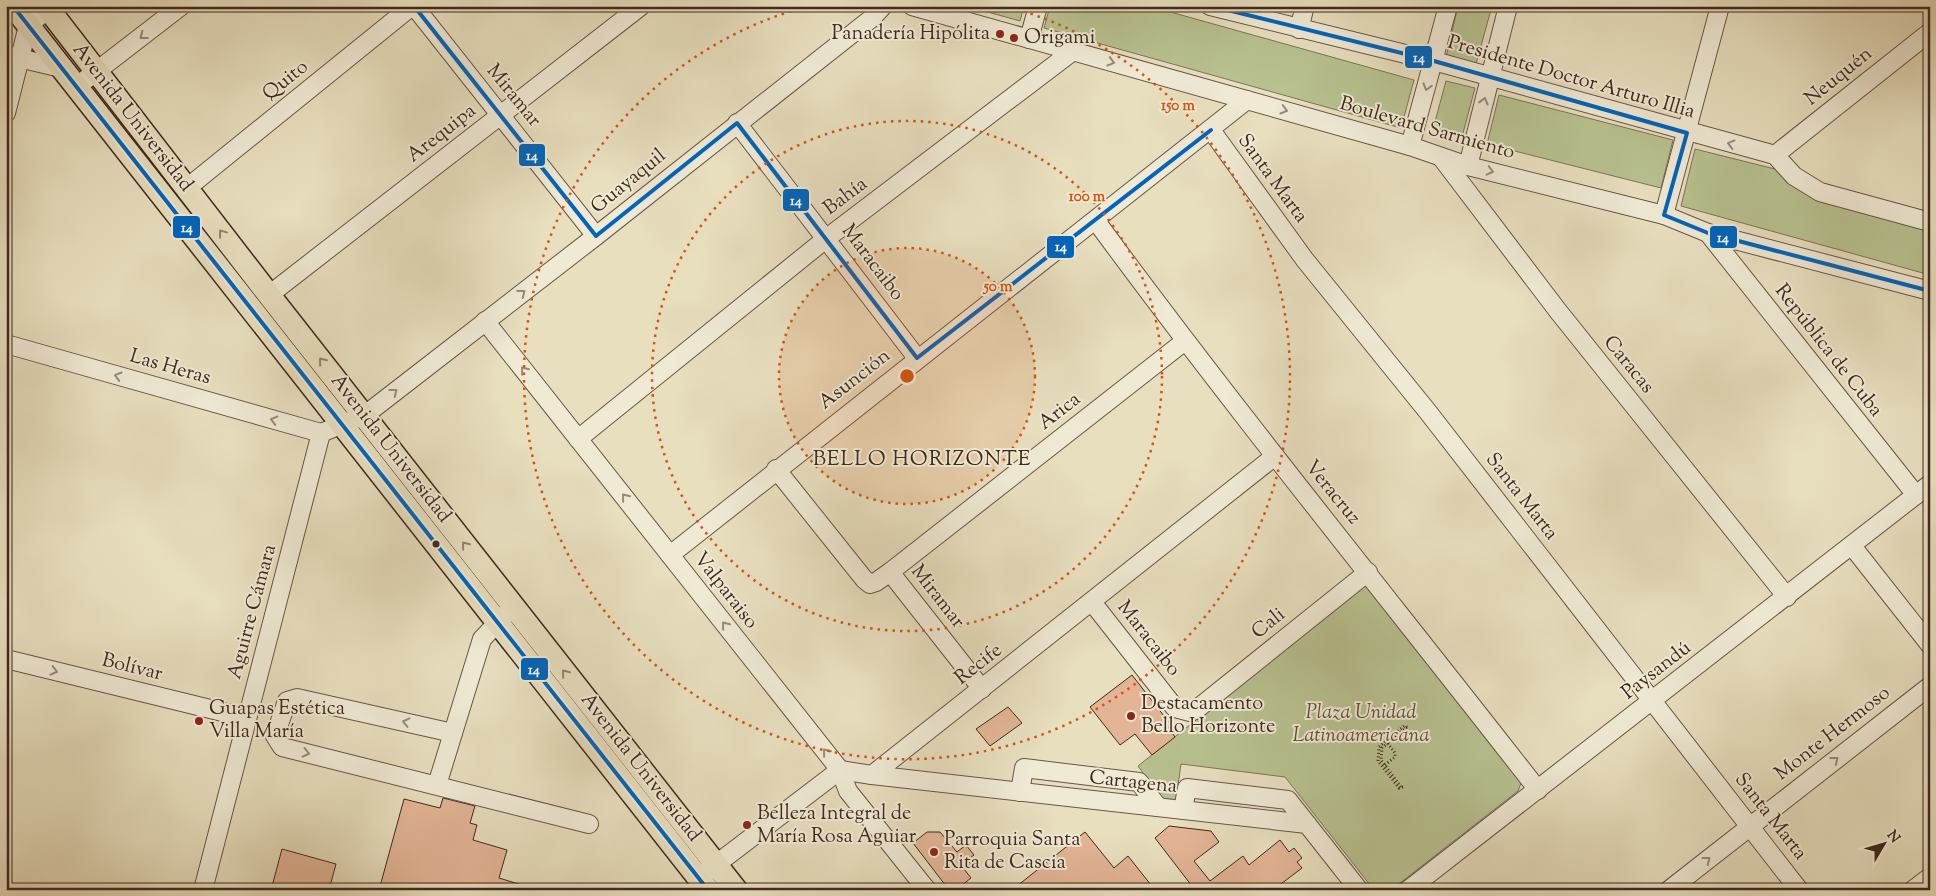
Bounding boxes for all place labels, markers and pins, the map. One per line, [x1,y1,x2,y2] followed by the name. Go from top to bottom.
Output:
[831,20,990,49] place label: Panadería Hipólita
[1024,24,1096,53] place label: Origami
[994,28,1006,40] marker: Panadería Hipólita
[1008,32,1020,44] marker: Origami
[898,367,916,385] centre of rings
[431,539,441,549] unlabelled marker
[1141,690,1275,742] place label: Destacamento Bello Horizonte
[209,695,345,747] place label: Guapas Estética Villa María
[1125,710,1137,722] marker: Destacamento Bello Horizonte
[193,715,205,727] marker: Guapas Estética Villa María
[757,800,917,852] place label: Belleza Integral de María Rosa Aguiar
[741,819,753,831] marker: Belleza Integral de María Rosa Aguiar
[944,826,1080,878] place label: Parroquia Santa Rita de Cascia
[928,846,940,858] marker: Parroquia Santa Rita de Cascia

